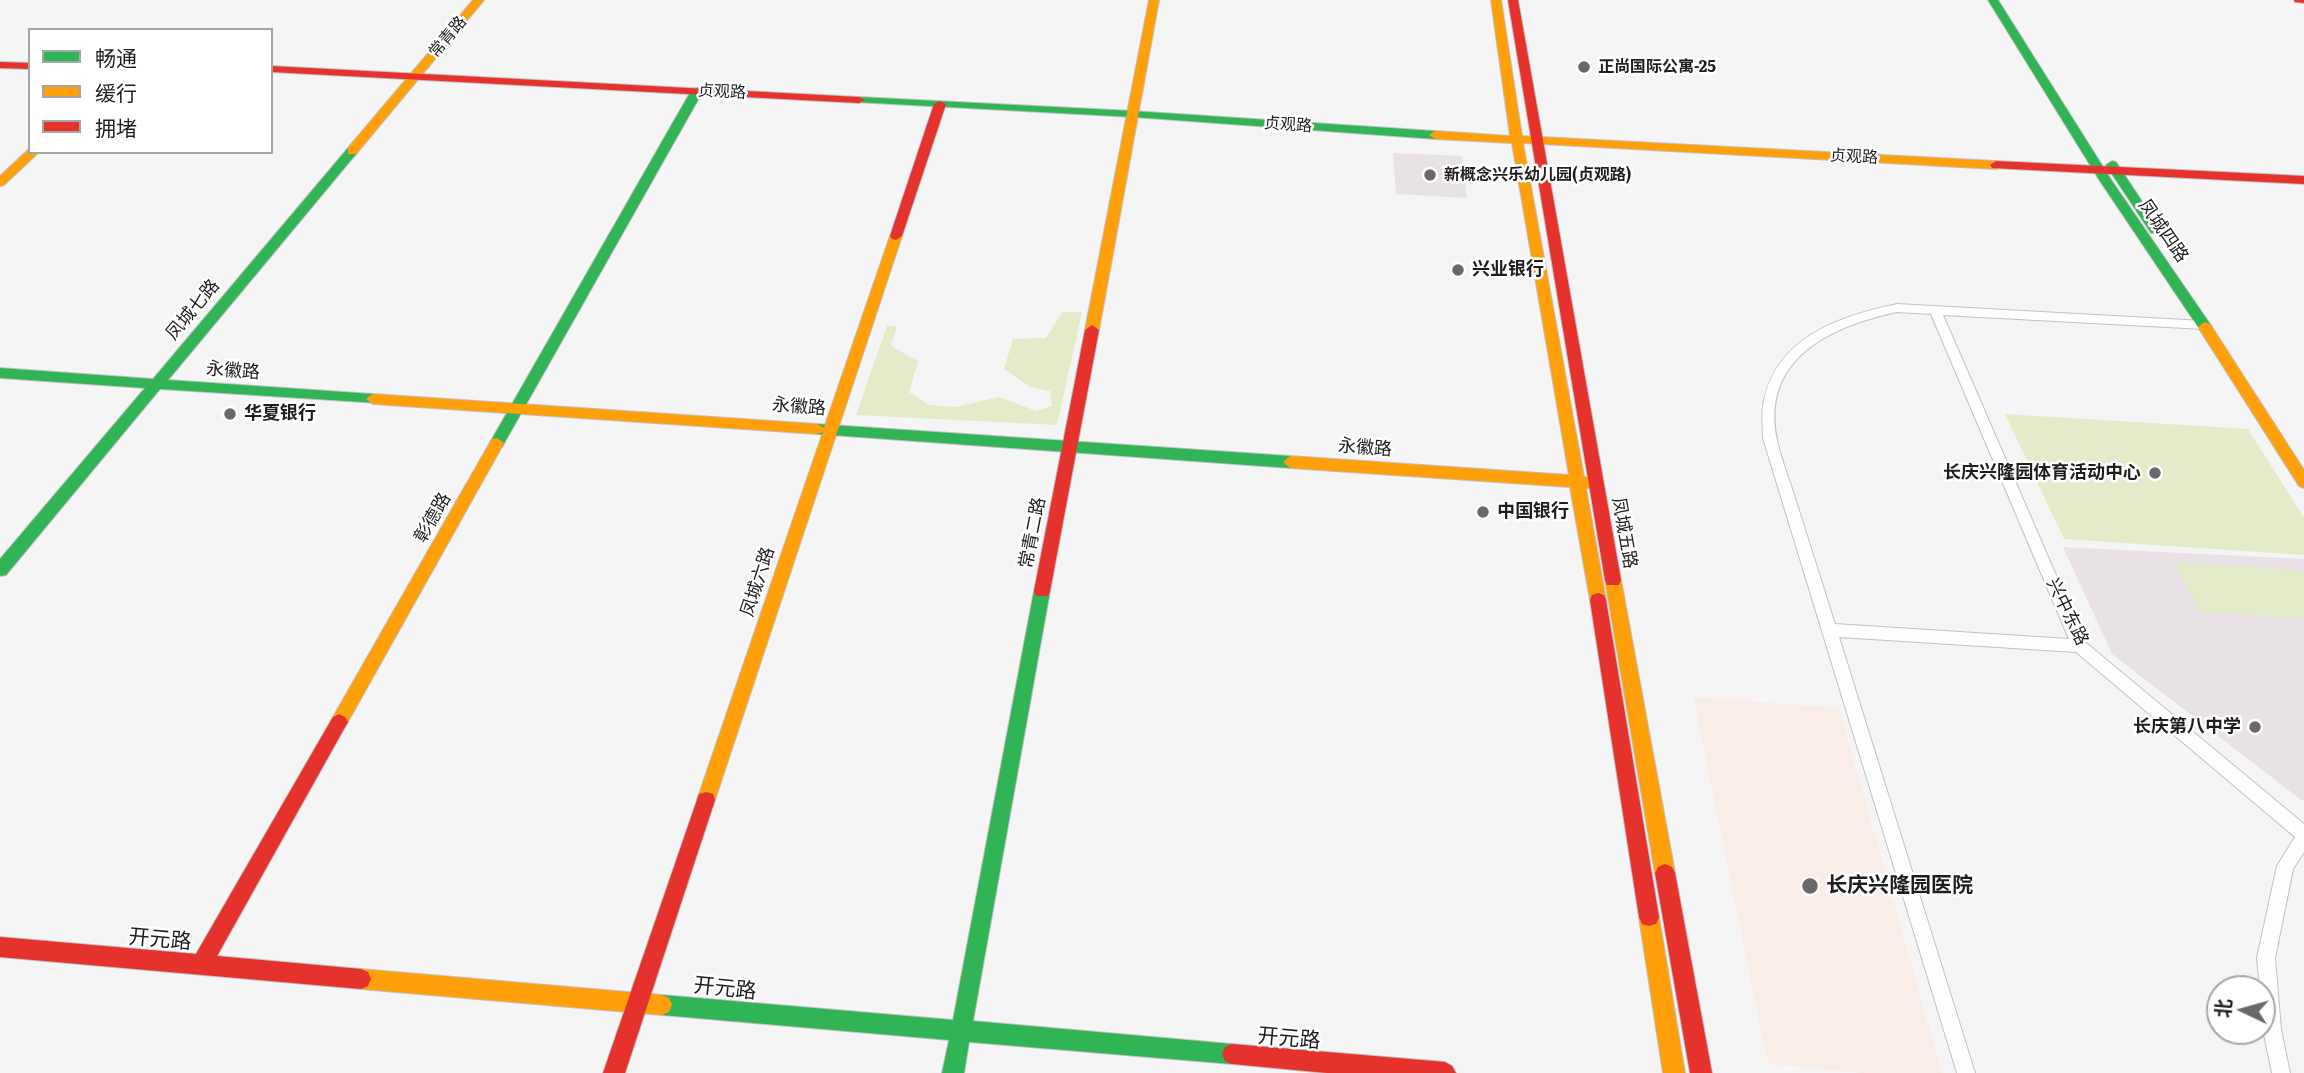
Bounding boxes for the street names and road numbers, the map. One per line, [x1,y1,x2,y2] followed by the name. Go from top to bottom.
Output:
[425,12,471,62] street label: 常青路
[698,81,746,103] street label: 贞观路
[1263,114,1313,136] street label: 贞观路
[1830,146,1878,168] street label: 贞观路
[2134,195,2192,267] street label: 凤城四路
[162,275,224,345] street label: 凤城七路
[205,358,261,384] street label: 永徽路
[771,394,827,420] street label: 永徽路
[1337,435,1393,461] street label: 永徽路
[410,489,456,547] street label: 彰德路
[1016,496,1050,570] street label: 常青二路
[1607,496,1641,570] street label: 凤城五路
[737,544,779,620] street label: 凤城六路
[2042,575,2092,649] street label: 兴中东路
[128,925,192,955] street label: 开元路
[692,973,758,1005] street label: 开元路
[1257,1024,1321,1054] street label: 开元路

